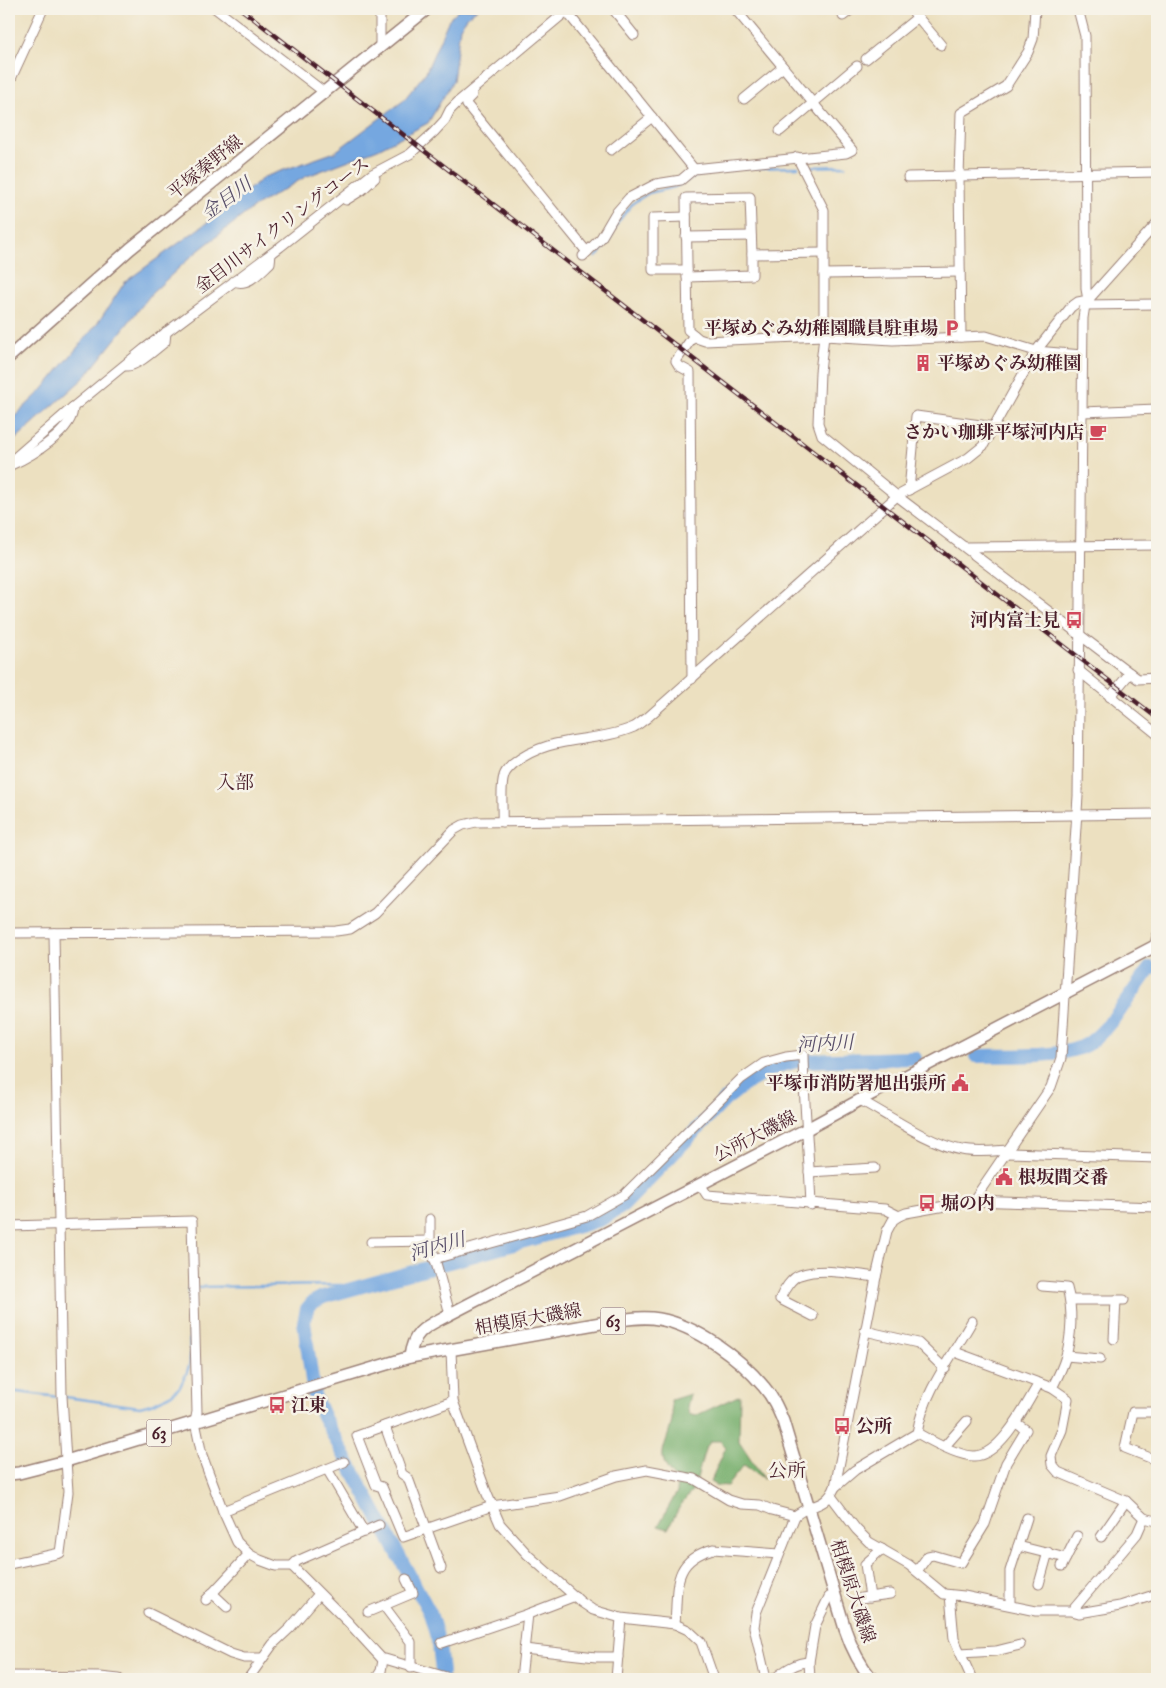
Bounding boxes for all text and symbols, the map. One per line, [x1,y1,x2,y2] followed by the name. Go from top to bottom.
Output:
[163,130,247,204] street label: 平塚秦野線
[190,152,374,298] street label: 金目川サイクリングコース
[196,171,258,224] water label: 金目川
[704,317,938,339] place label: 平塚めぐみ幼稚園職員駐車場
[942,318,962,338] parking icon: 平塚めぐみ幼稚園職員駐車場
[937,352,1081,374] place label: 平塚めぐみ幼稚園
[913,353,933,373] building icon: 平塚めぐみ幼稚園
[904,421,1084,443] place label: さかい珈琲平塚河内店
[1088,422,1108,442] cafe icon: さかい珈琲平塚河内店
[970,609,1060,631] place label: 河内富士見
[1064,610,1084,630] bus stop icon: 河内富士見
[216,771,254,794] district label: 入部
[796,1030,856,1056] water label: 河内川
[766,1072,946,1094] place label: 平塚市消防署旭出張所
[950,1073,970,1093] public building icon: 平塚市消防署旭出張所
[710,1106,800,1166] street label: 公所大磯線
[1018,1166,1108,1188] place label: 根坂間交番
[994,1167,1014,1187] public building icon: 根坂間交番
[941,1192,995,1214] place label: 堀の内
[917,1193,937,1213] bus stop icon: 堀の内
[407,1227,470,1265] water label: 河内川
[473,1299,583,1339] street label: 相模原大磯線
[600,1308,626,1334] road number: 63
[291,1394,327,1416] place label: 江東
[267,1395,287,1415] bus stop icon: 江東
[856,1415,892,1437] place label: 公所
[832,1416,852,1436] bus stop icon: 公所
[146,1420,172,1446] road number: 63
[768,1459,806,1482] district label: 公所
[826,1536,880,1646] street label: 相模原大磯線

